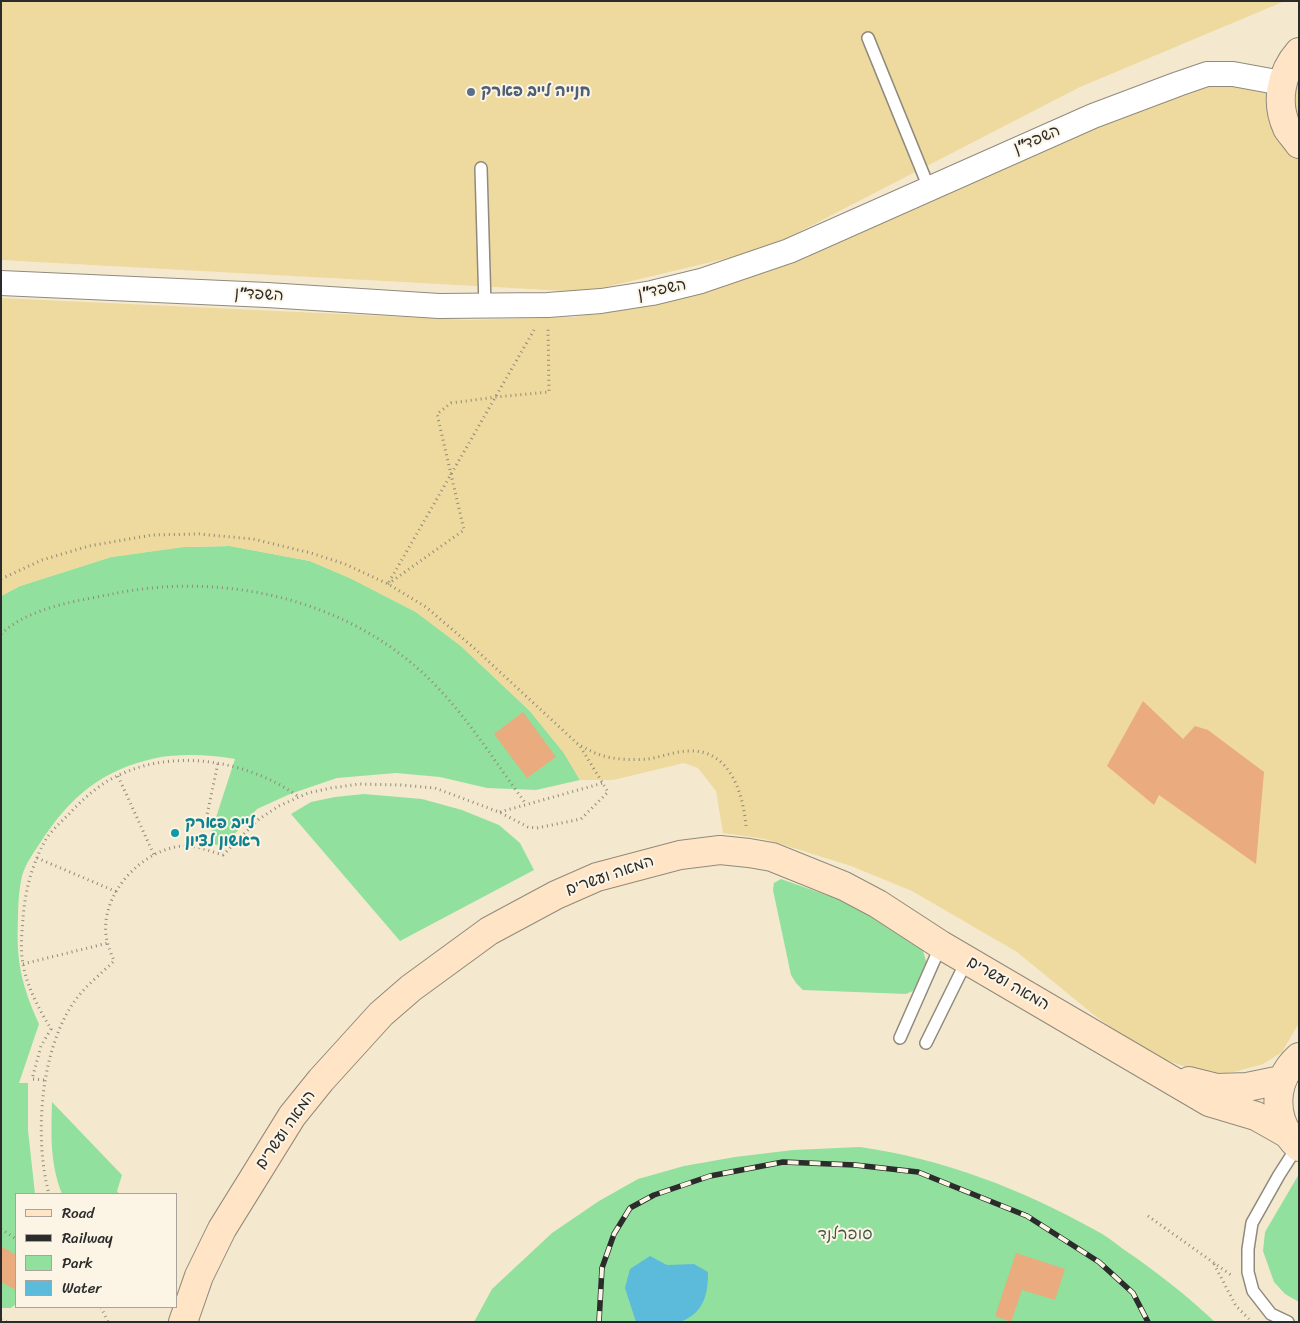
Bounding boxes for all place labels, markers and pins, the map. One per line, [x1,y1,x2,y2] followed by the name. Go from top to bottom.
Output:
[481,82,591,102] place label: חנייה לייב פארק
[465,86,477,98] marker: חנייה לייב פארק
[185,814,261,852] place label: לייב פארק ראשון לציון
[169,827,181,839] marker: לייב פארק ראשון לציון

